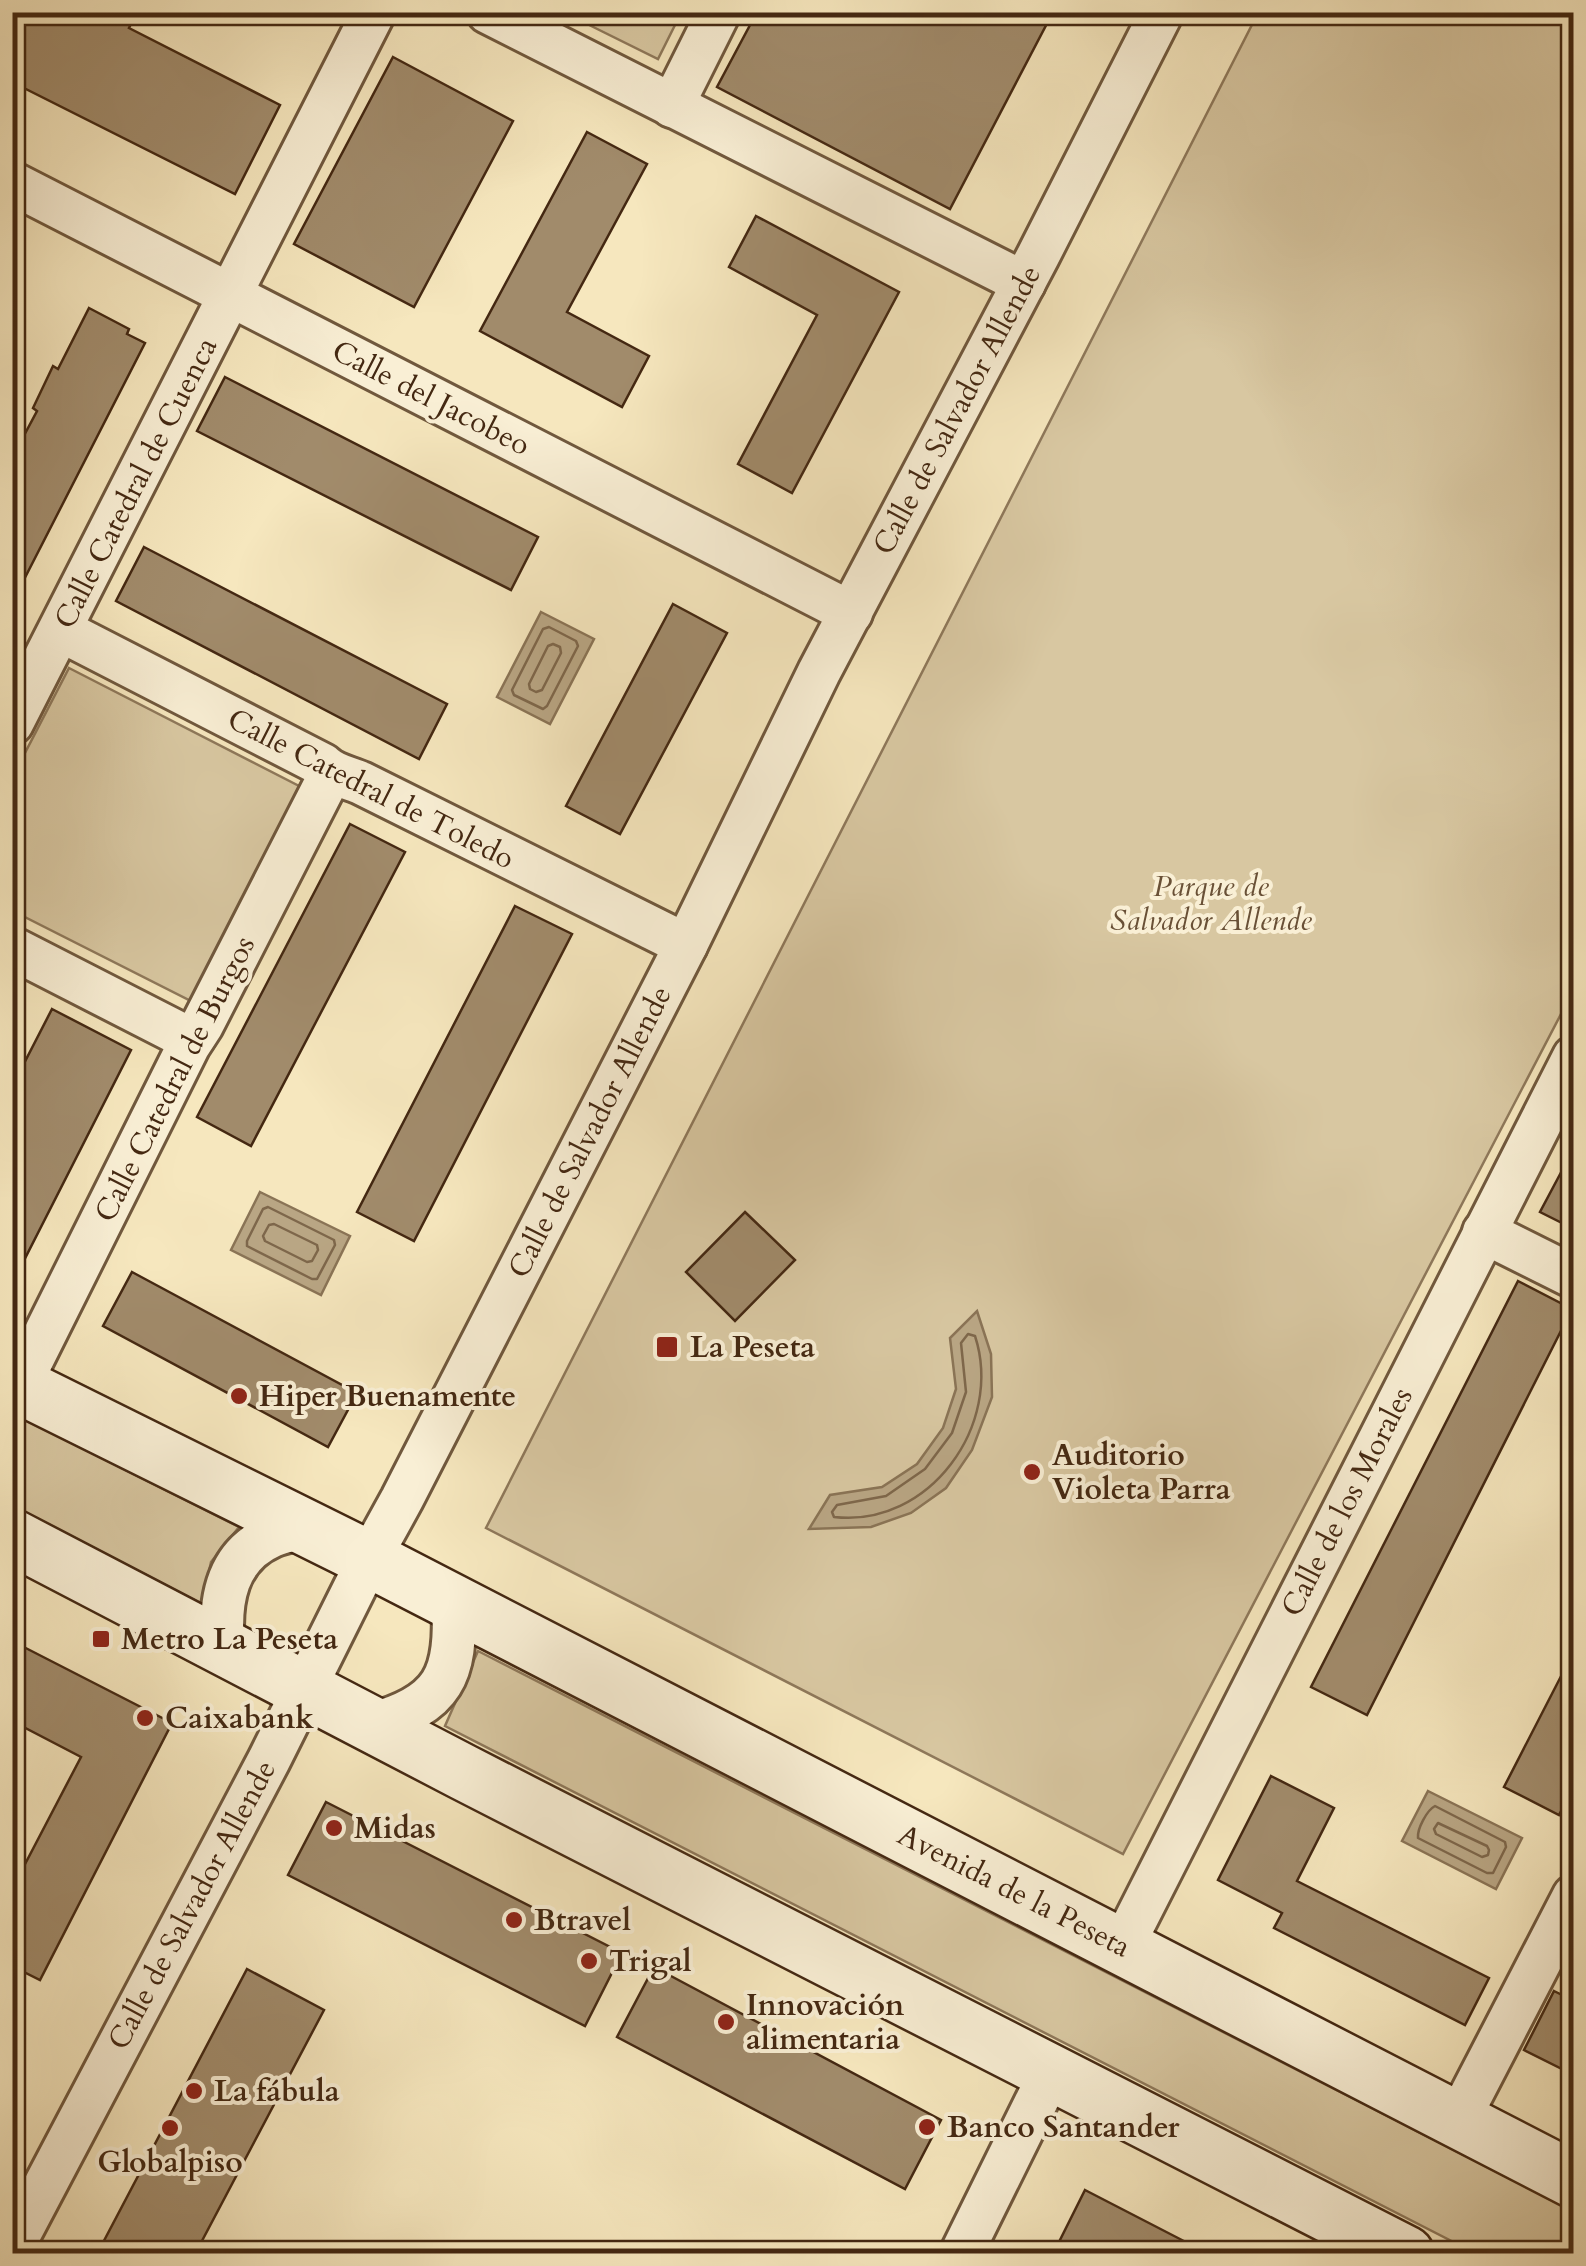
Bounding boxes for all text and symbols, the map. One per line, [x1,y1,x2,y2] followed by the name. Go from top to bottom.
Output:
[863,258,1051,562] street label: Calle de Salvador Allende
[45,330,227,636] street label: Calle Catedral de Cuenca
[325,330,537,466] street label: Calle del Jacobeo
[221,699,521,879] street label: Calle Catedral de Toledo
[1110,866,1312,941] park label: Parque de Salvador Allende
[85,929,265,1229] street label: Calle Catedral de Burgos
[499,979,681,1285] street label: Calle de Salvador Allende
[690,1327,815,1368] place label: La Peseta
[654,1334,680,1360] marker: La Peseta
[259,1376,516,1417] place label: Hiper Buenamente
[1272,1380,1422,1624] street label: Calle de los Morales
[228,1385,250,1407] marker: Hiper Buenamente
[1052,1435,1231,1510] place label: Auditorio Violeta Parra
[1021,1461,1043,1483] marker: Auditorio Violeta Parra
[121,1619,338,1660] place label: Metro La Peseta
[90,1628,112,1650] marker: Metro La Peseta
[165,1698,314,1739] place label: Caixabank
[134,1707,156,1729] marker: Caixabank
[98,1753,286,2057] street label: Calle de Salvador Allende
[354,1808,436,1849] place label: Midas
[890,1815,1138,1967] street label: Avenida de la Peseta
[323,1817,345,1839] marker: Midas
[534,1900,631,1941] place label: Btravel
[503,1909,525,1931] marker: Btravel
[609,1941,692,1982] place label: Trigal
[578,1950,600,1972] marker: Trigal
[746,1985,904,2060] place label: Innovación alimentaria
[715,2011,737,2033] marker: Innovación alimentaria
[214,2071,340,2112] place label: La fábula
[183,2080,205,2102] marker: La fábula
[947,2107,1180,2148] place label: Banco Santander
[916,2116,938,2138] marker: Banco Santander
[159,2117,181,2139] marker: Globalpiso
[97,2142,243,2183] place label: Globalpiso

